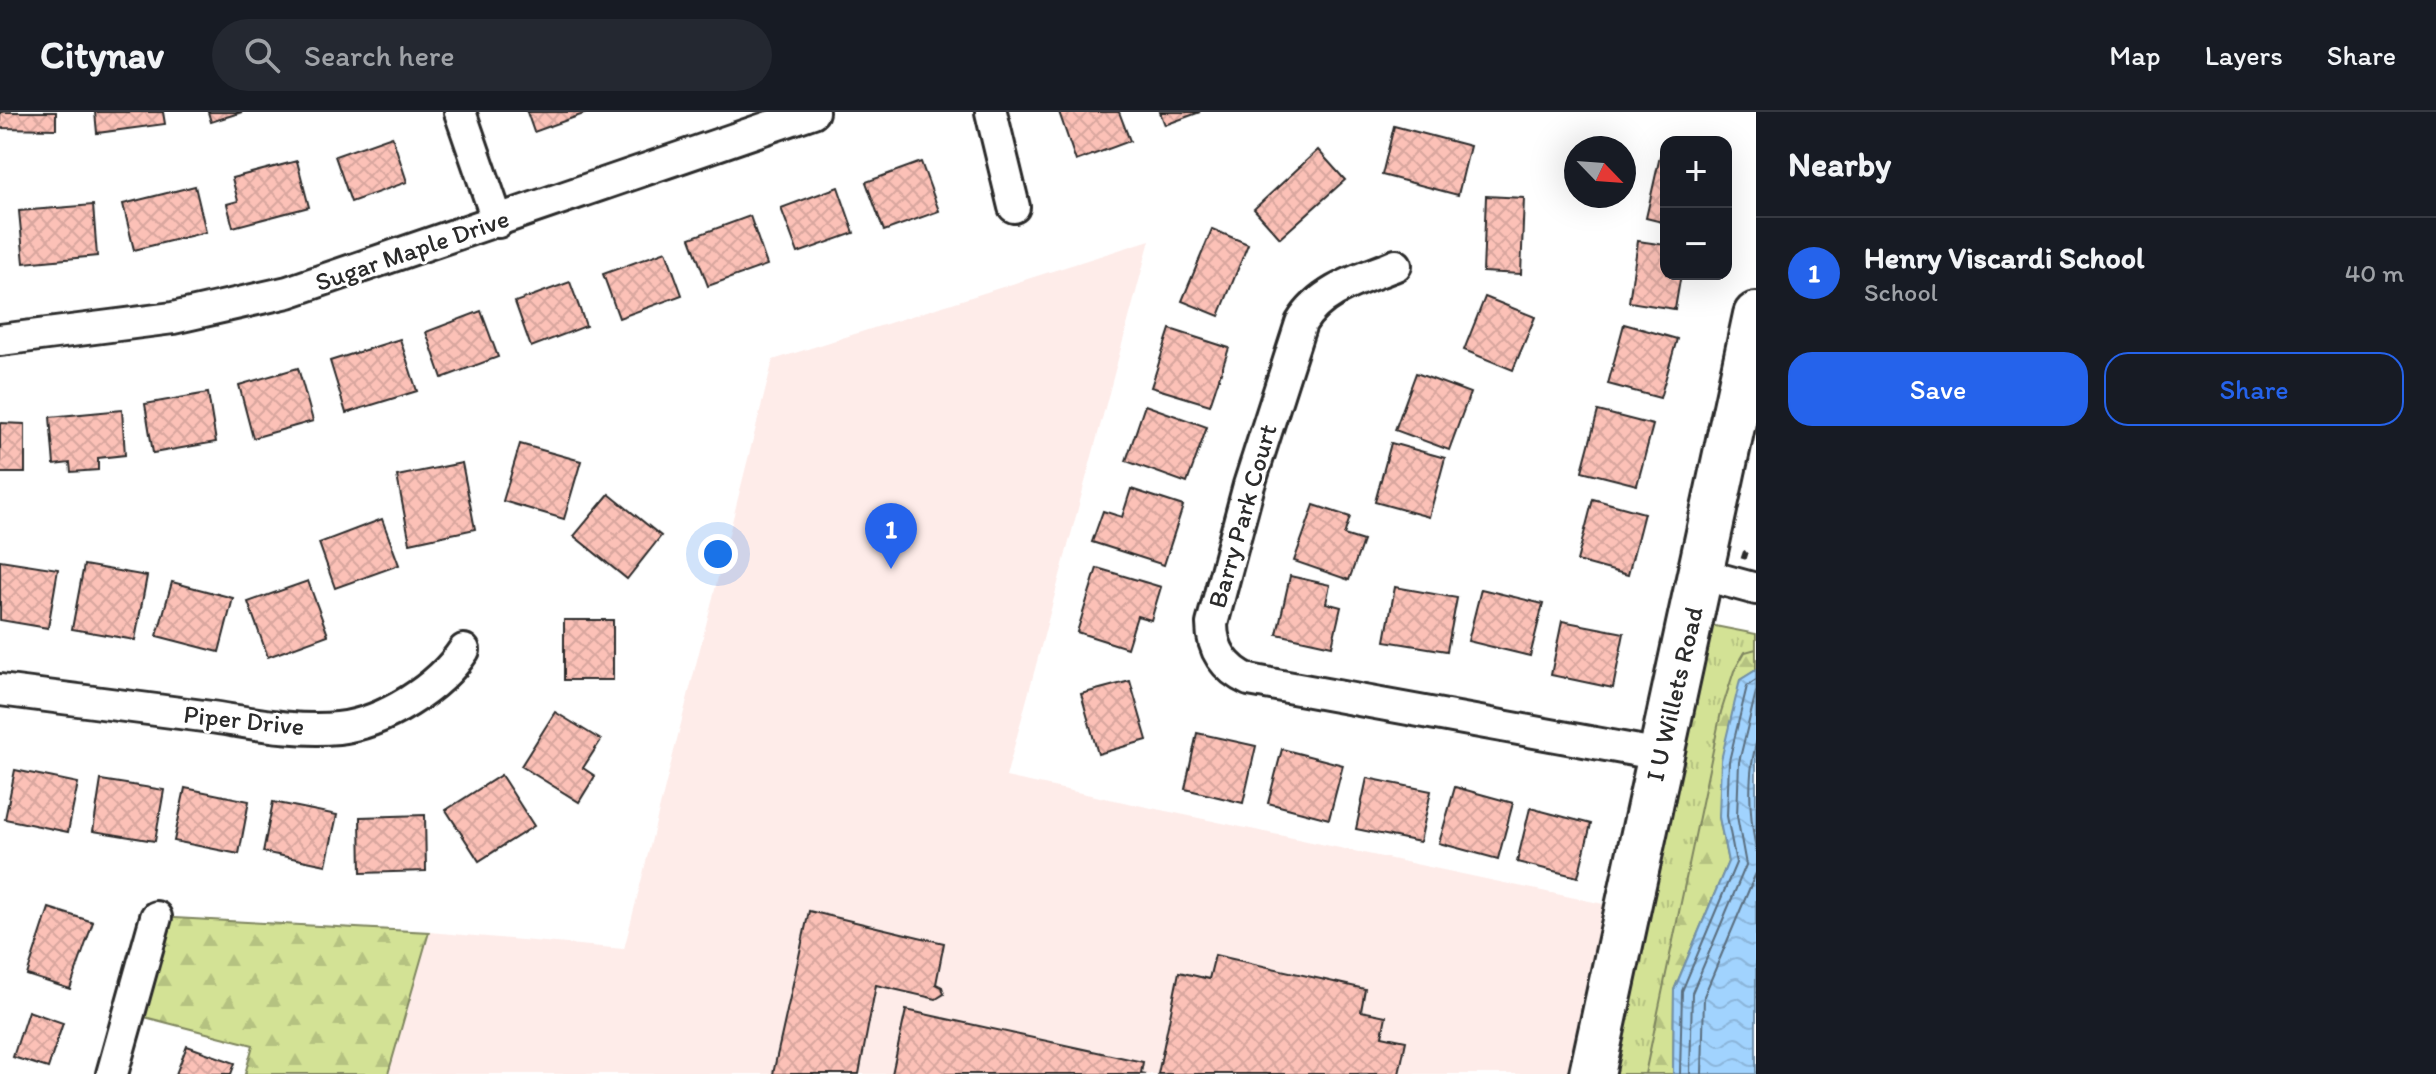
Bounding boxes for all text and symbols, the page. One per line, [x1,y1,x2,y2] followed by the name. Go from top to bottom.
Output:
[212,19,772,91] search box
[40,32,164,78] text: Citynav
[240,33,284,77] icon: search
[304,37,455,74] text: Search here
[2109,38,2161,72] text: Map
[2205,38,2283,72] text: Layers
[2327,38,2396,72] text: Share
[1564,136,1636,208] north arrow
[1660,136,1732,280] map controls
[1660,136,1732,208] button: +
[1788,144,1891,185] text: Nearby
[311,202,513,298] street label: Sugar Maple Drive
[1660,208,1732,280] button: −
[1864,239,2145,276] text: Henry Viscardi School
[1808,257,1820,289] text: 1
[2345,257,2404,289] text: 40 m
[1864,276,1938,308] text: School
[1788,352,2088,426] button: Save
[2104,352,2404,426] button: Share
[1200,420,1284,612] street label: Barry Park Court
[865,503,917,569] pin: 1
[698,534,738,574] your location
[1638,604,1710,784] street label: I U Willets Road
[182,698,306,742] street label: Piper Drive

